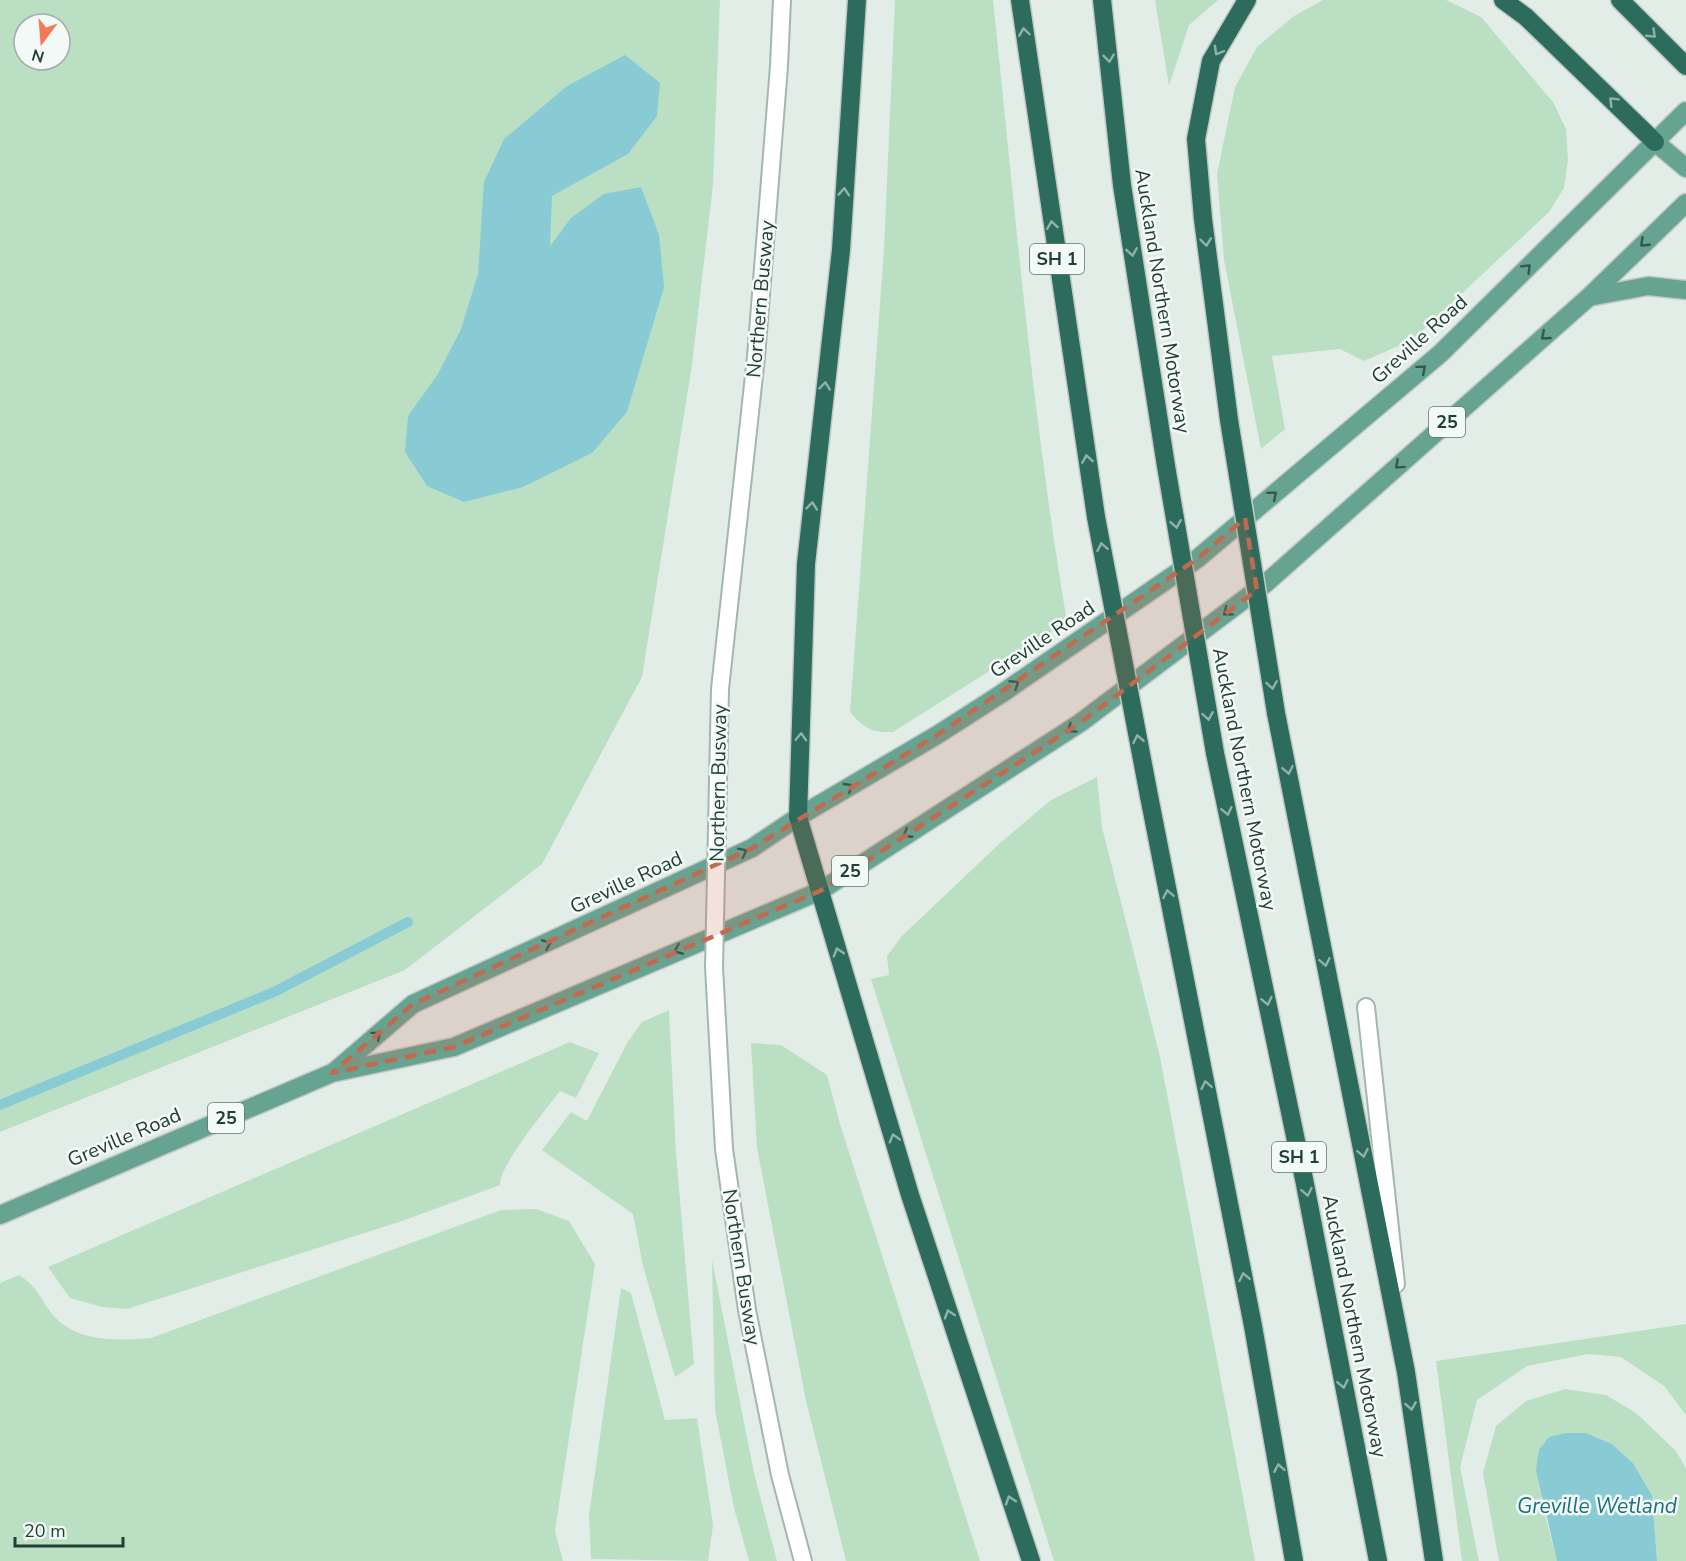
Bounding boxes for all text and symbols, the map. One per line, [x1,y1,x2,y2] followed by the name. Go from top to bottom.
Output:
[12,12,72,72] north arrow
[1645,26,1656,37] one-way arrow
[1019,27,1031,37] one-way arrow
[29,43,47,68] text: N
[1213,44,1225,55] one-way arrow
[1102,54,1114,63] one-way arrow
[1609,97,1620,107] one-way arrow
[1128,167,1197,436] street label: Auckland Northern Motorway
[838,187,851,196] one-way arrow
[740,219,781,379] street label: Northern Busway
[1047,220,1059,230] one-way arrow
[1641,236,1652,247] one-way arrow
[1199,237,1211,246] one-way arrow
[1030,244,1084,274] road number: SH 1
[1125,246,1138,256] one-way arrow
[1520,264,1531,275] one-way arrow
[1365,289,1473,390] street label: Greville Road
[1541,328,1552,339] one-way arrow
[1415,366,1426,377] one-way arrow
[818,381,831,390] one-way arrow
[1429,407,1465,437] road number: 25
[1082,455,1094,464] one-way arrow
[1395,458,1406,469] one-way arrow
[1266,491,1277,502] one-way arrow
[805,502,818,511] one-way arrow
[1169,519,1181,528] one-way arrow
[1096,543,1109,553] one-way arrow
[985,594,1100,684] street label: Greville Road
[1223,605,1234,616] one-way arrow
[1206,645,1283,914] street label: Auckland Northern Motorway
[1265,680,1277,689] one-way arrow
[1008,681,1019,692] one-way arrow
[704,703,733,862] street label: Northern Busway
[1202,711,1214,720] one-way arrow
[1067,722,1078,733] one-way arrow
[795,733,807,742] one-way arrow
[1132,734,1145,744] one-way arrow
[1281,765,1294,775] one-way arrow
[843,783,853,794] one-way arrow
[1220,805,1233,815] one-way arrow
[903,827,914,838] one-way arrow
[566,845,687,920] street label: Greville Road
[737,848,748,860] one-way arrow
[832,856,868,886] road number: 25
[1162,889,1175,899] one-way arrow
[541,939,552,951] one-way arrow
[673,943,684,955] one-way arrow
[832,947,845,958] one-way arrow
[1318,956,1331,966] one-way arrow
[1260,996,1273,1006] one-way arrow
[370,1031,381,1042] one-way arrow
[1200,1080,1213,1090] one-way arrow
[63,1101,185,1174] street label: Greville Road
[208,1103,244,1133] road number: 25
[889,1134,901,1144] one-way arrow
[1272,1142,1326,1172] road number: SH 1
[1356,1148,1369,1158] one-way arrow
[716,1187,767,1348] street label: Northern Busway
[1300,1187,1313,1197] one-way arrow
[1316,1192,1393,1461] street label: Auckland Northern Motorway
[1238,1272,1251,1282] one-way arrow
[944,1310,957,1320] one-way arrow
[1336,1379,1349,1389] one-way arrow
[1404,1402,1416,1411] one-way arrow
[1274,1464,1286,1473] one-way arrow
[1517,1492,1678,1520] water label: Greville Wetland
[1005,1495,1018,1506] one-way arrow
[15,1510,123,1548] scale bar
[24,1519,66,1543] text: 20 m

